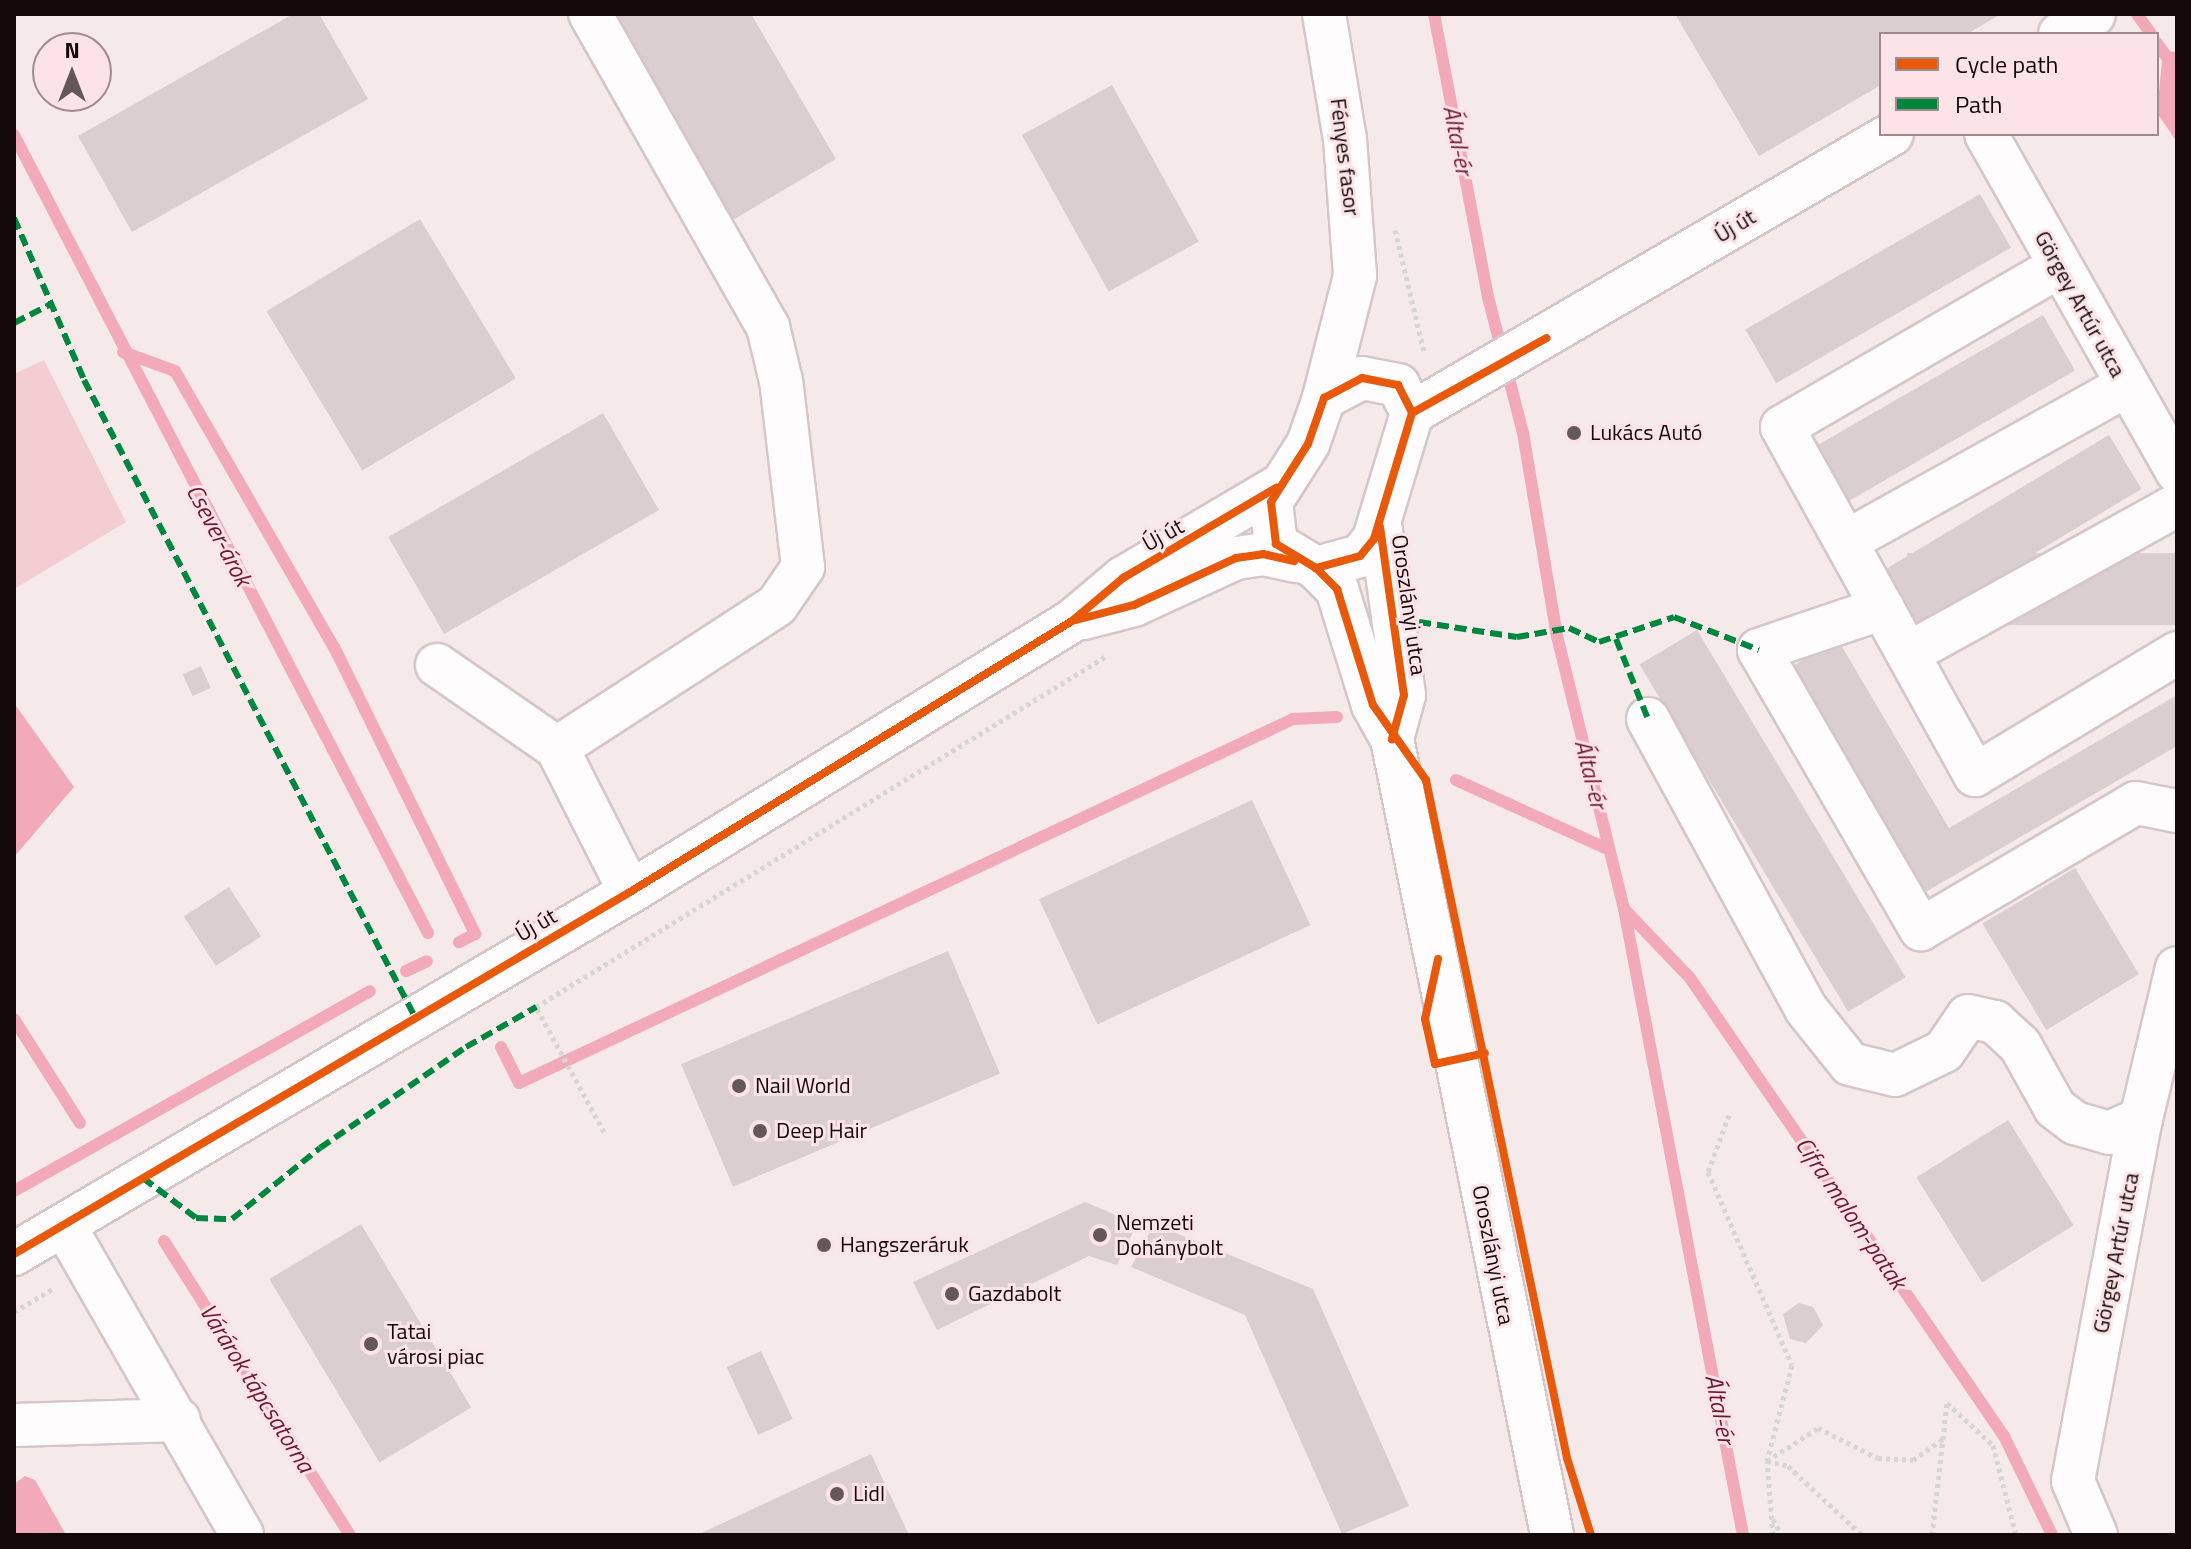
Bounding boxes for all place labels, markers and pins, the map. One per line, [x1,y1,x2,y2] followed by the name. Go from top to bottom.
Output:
[1590,420,1702,446] place label: Lukács Autó
[1565,424,1583,442] marker: Lukács Autó
[755,1073,851,1099] place label: Nail World
[730,1077,748,1095] marker: Nail World
[776,1118,867,1144] place label: Deep Hair
[751,1122,769,1140] marker: Deep Hair
[1116,1209,1223,1260] place label: Nemzeti Dohánybolt
[1091,1226,1109,1244] marker: Nemzeti Dohánybolt
[840,1232,969,1258] place label: Hangszeráruk
[815,1236,833,1254] marker: Hangszeráruk
[968,1281,1061,1307] place label: Gazdabolt
[943,1285,961,1303] marker: Gazdabolt
[387,1318,484,1370] place label: Tatai városi piac
[362,1335,380,1353] marker: Tatai városi piac
[853,1481,885,1507] place label: Lidl
[828,1485,846,1503] marker: Lidl

